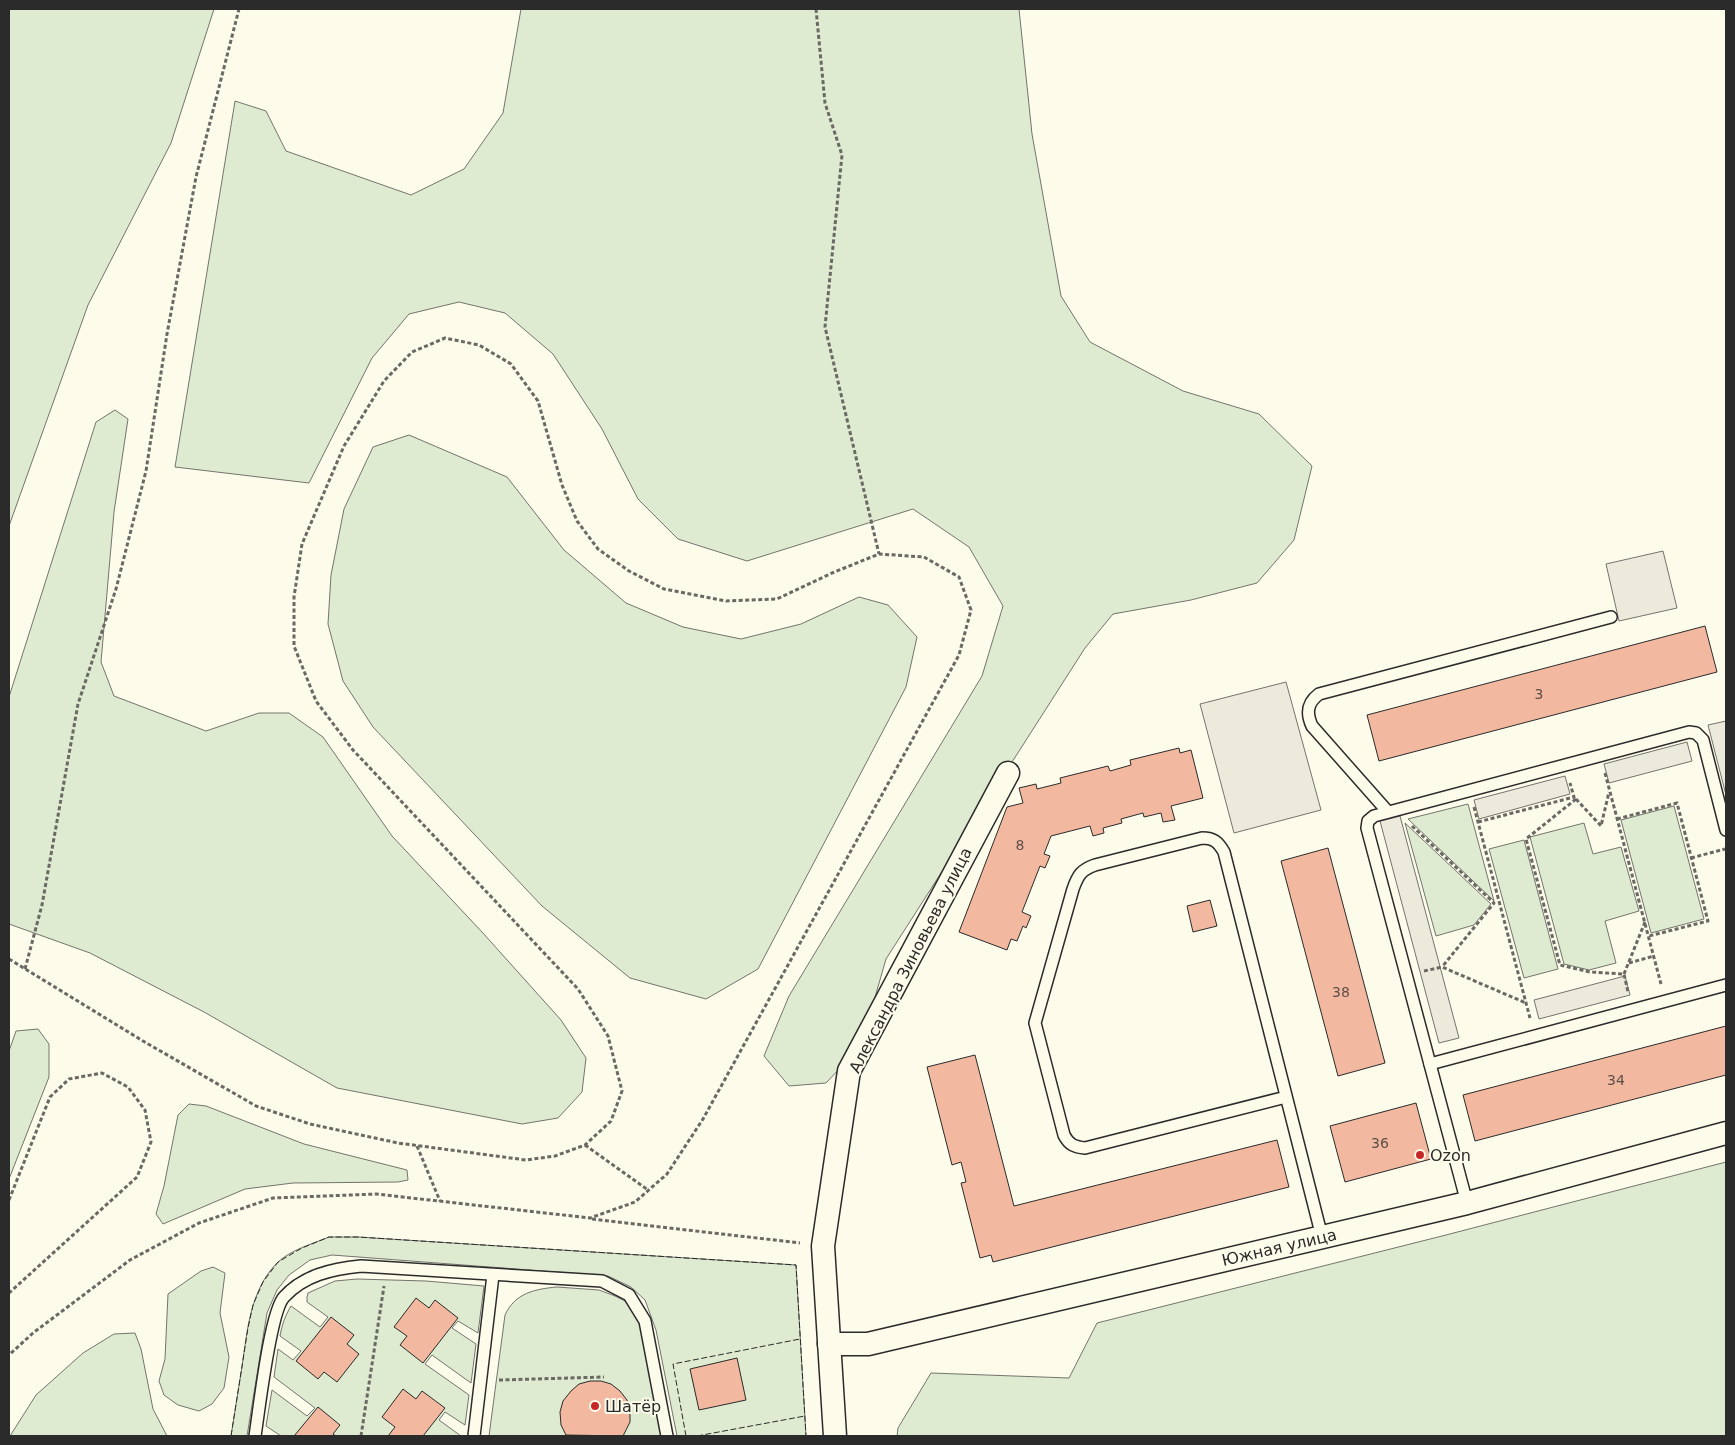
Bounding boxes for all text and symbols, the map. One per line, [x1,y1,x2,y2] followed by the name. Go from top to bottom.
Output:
[1535,686,1543,702] house number: 3
[1016,837,1024,853] house number: 8
[845,844,976,1076] street label: Александра Зиновьева улица
[1332,984,1350,1000] house number: 38
[1607,1072,1625,1088] house number: 34
[1371,1135,1389,1151] house number: 36
[1430,1146,1471,1165] place label: Ozon
[1414,1149,1426,1161] marker: Ozon
[1220,1225,1338,1270] street label: Южная улица
[605,1397,661,1416] place label: Шатёр
[589,1400,601,1412] marker: Шатёр

